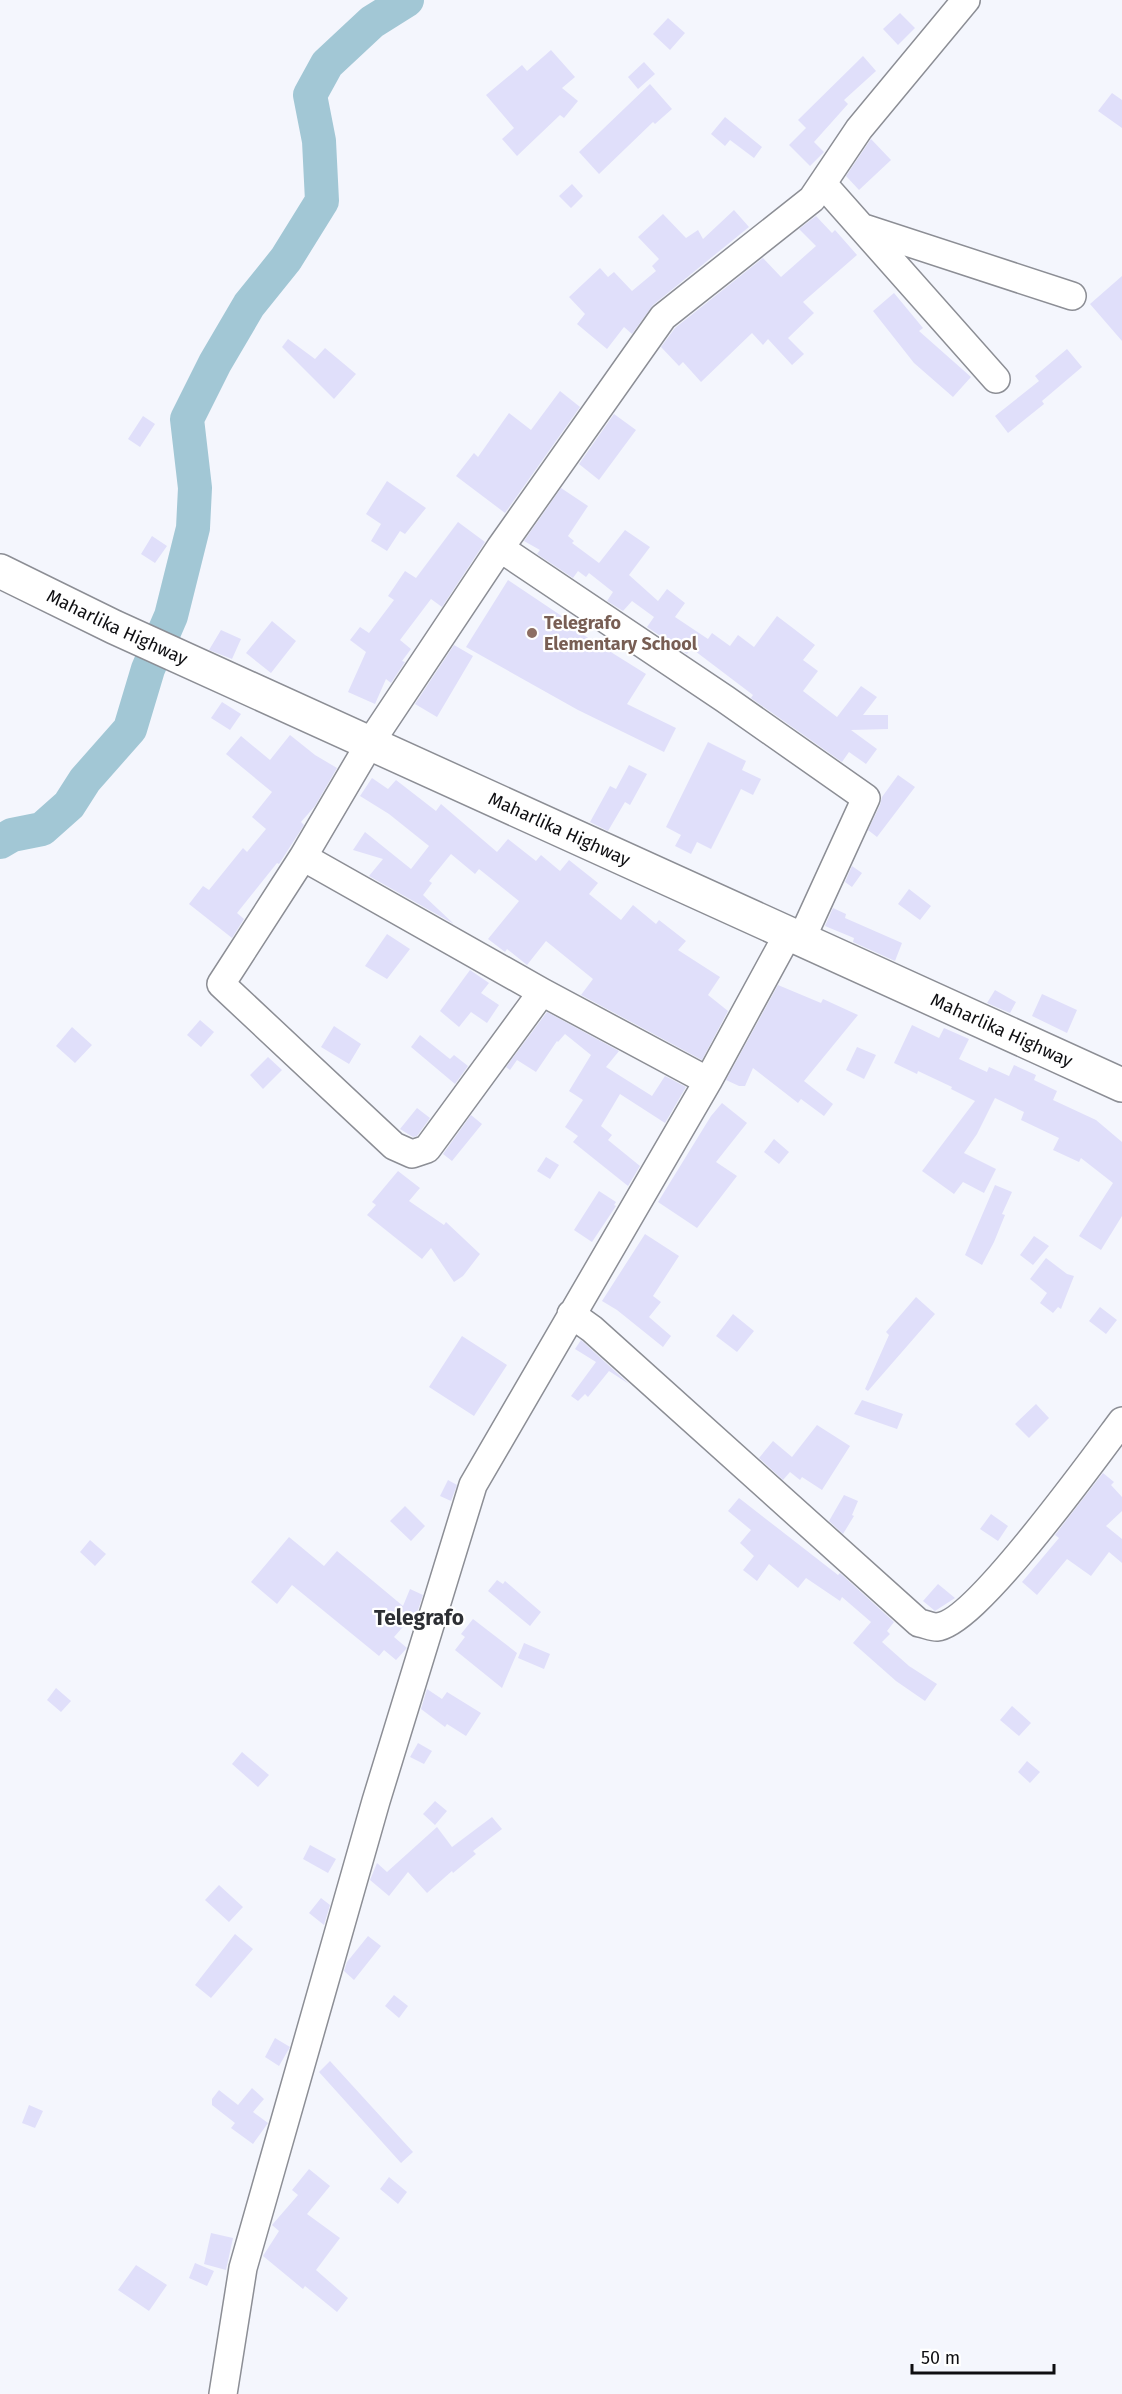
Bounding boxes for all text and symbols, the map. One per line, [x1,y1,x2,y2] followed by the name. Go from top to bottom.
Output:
[43,585,191,670] street label: Maharlika Highway
[544,612,698,655] place label: Telegrafo Elementary School
[525,626,539,640] marker: Telegrafo Elementary School
[485,788,634,871] street label: Maharlika Highway
[927,989,1076,1072] street label: Maharlika Highway
[374,1605,464,1631] district label: Telegrafo
[912,2337,1054,2375] scale bar
[921,2347,960,2369] text: 50 m

